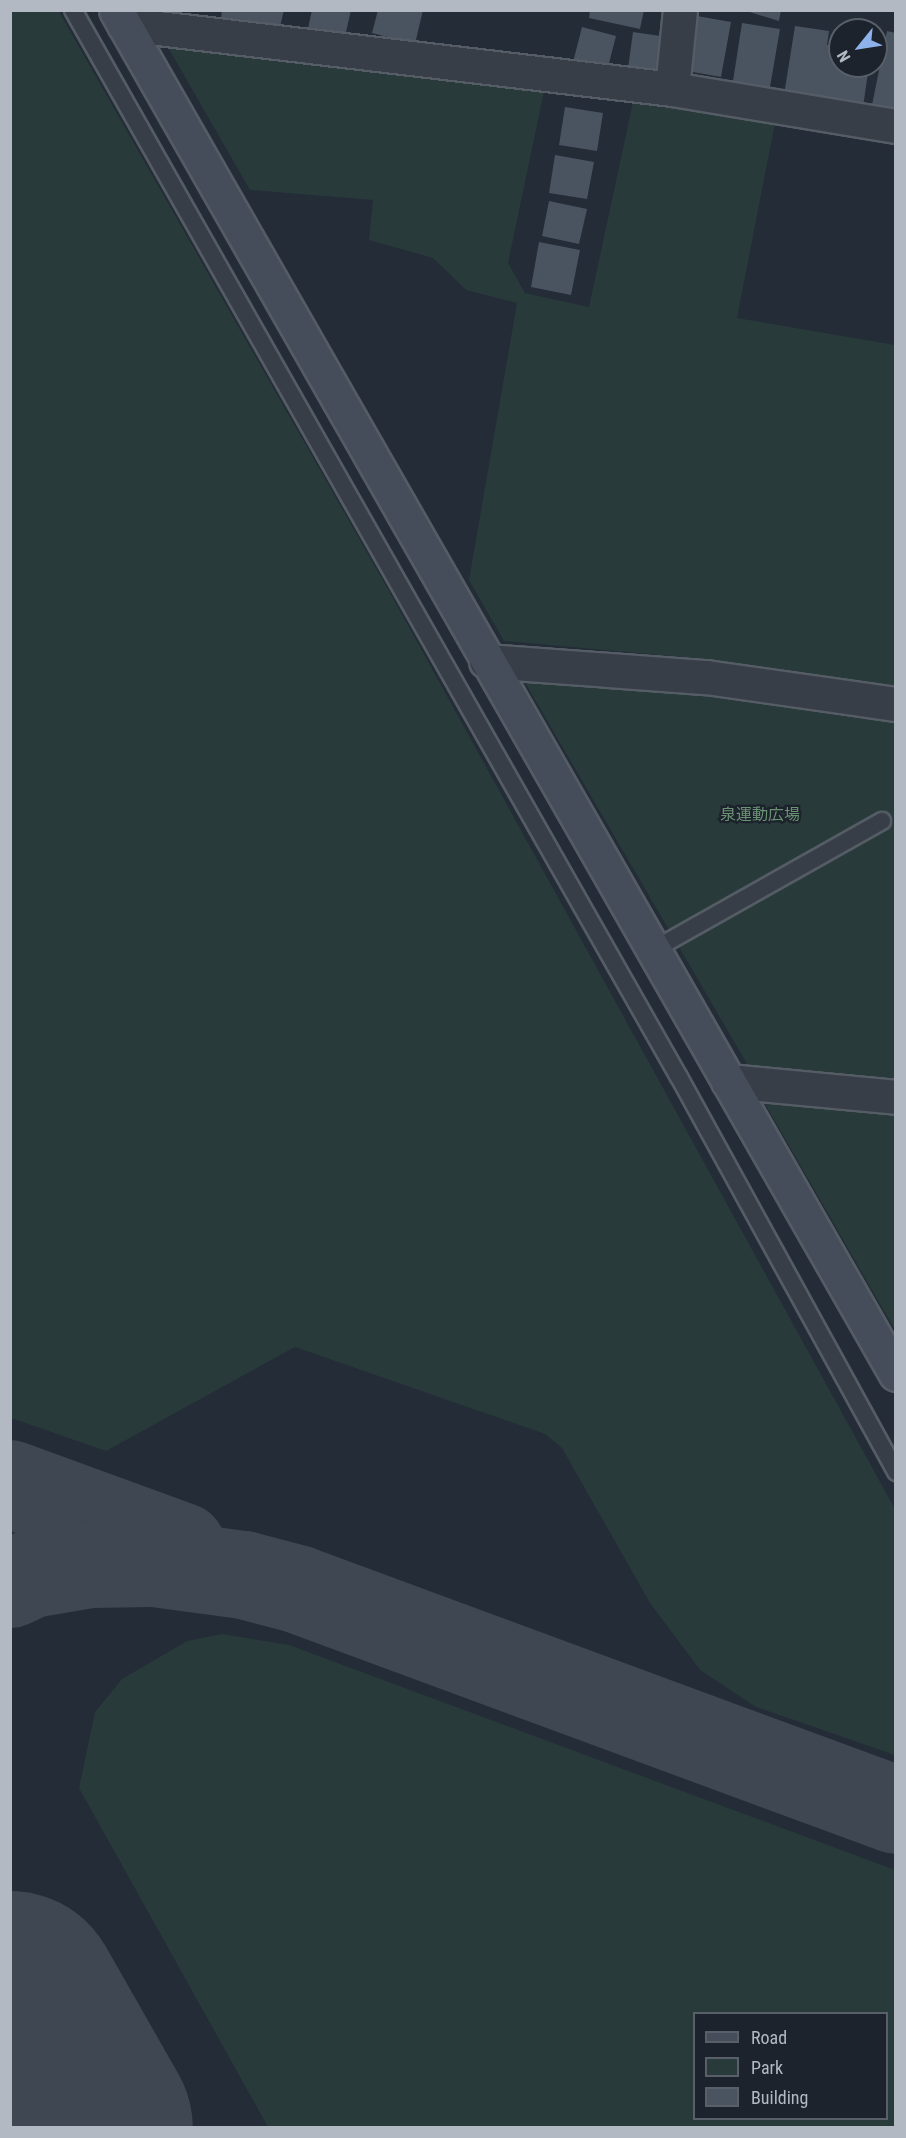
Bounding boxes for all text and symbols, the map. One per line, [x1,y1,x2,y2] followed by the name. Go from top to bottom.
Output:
[828,18,888,78] north arrow
[833,47,854,65] text: N
[720,805,800,825] park label: 泉運動広場
[693,2012,888,2120] legend
[751,2027,787,2048] text: Road
[751,2057,783,2078] text: Park
[751,2087,808,2108] text: Building

